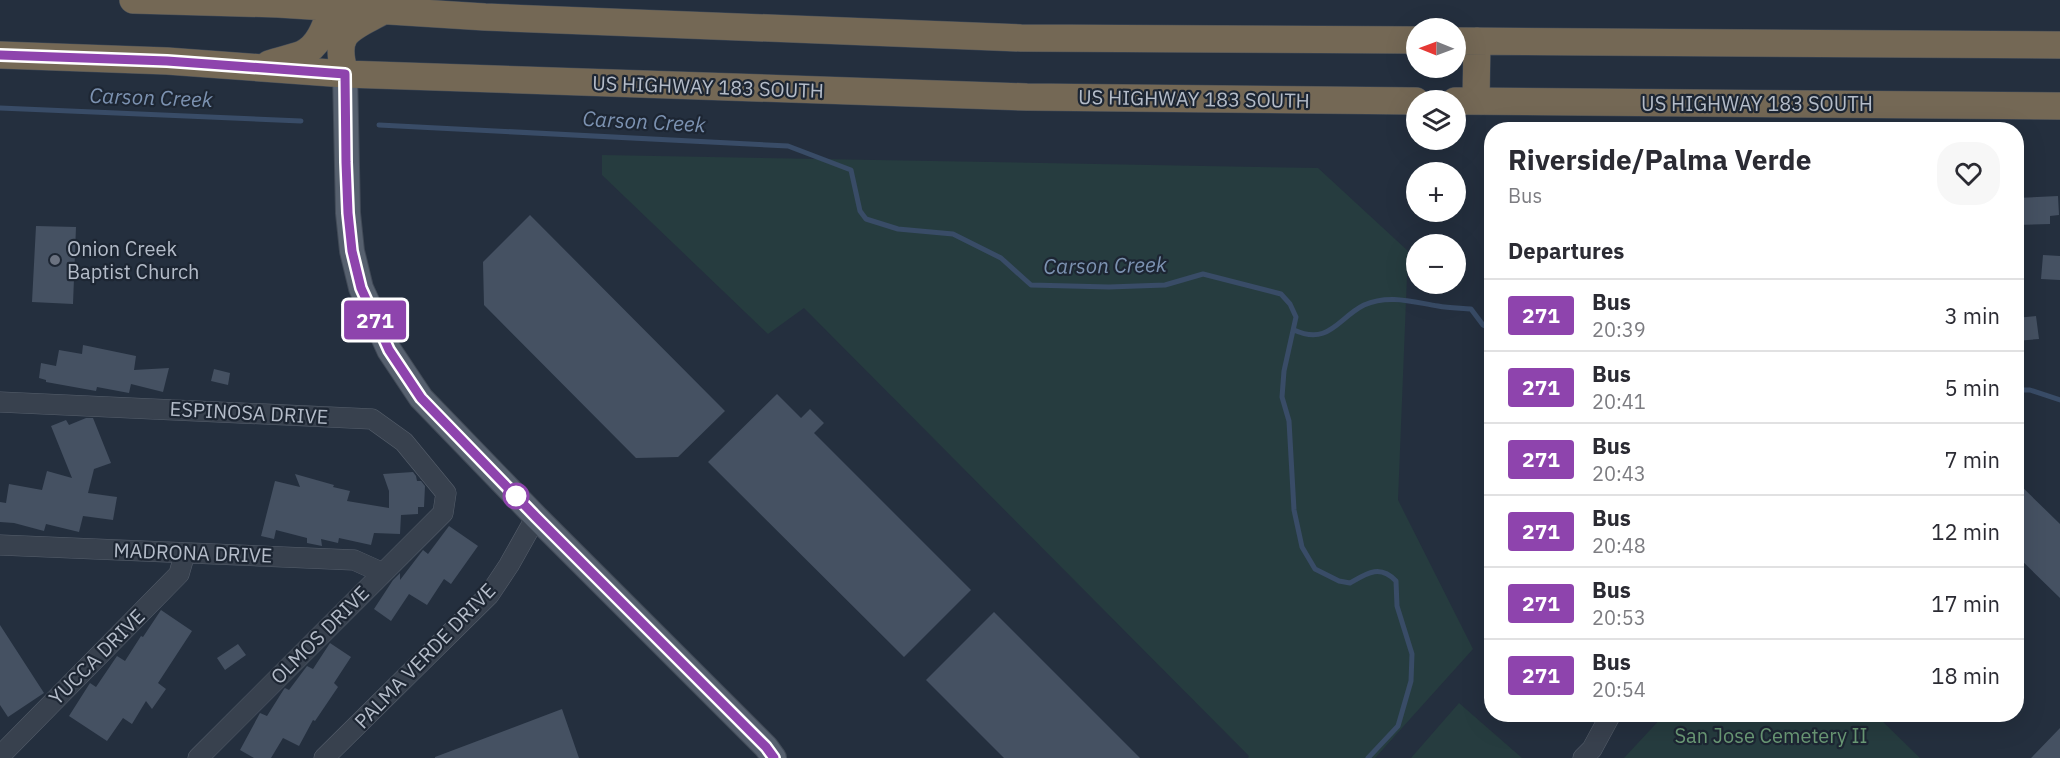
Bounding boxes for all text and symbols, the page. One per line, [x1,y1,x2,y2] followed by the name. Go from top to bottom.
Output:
[1406,18,1466,78] north arrow
[1406,18,1466,294] map controls
[592,69,824,104] street label: US HIGHWAY 183 SOUTH
[89,81,214,113] water label: Carson Creek
[1078,83,1310,114] street label: US HIGHWAY 183 SOUTH
[1406,90,1466,150] button: layers
[1641,90,1873,117] street label: US HIGHWAY 183 SOUTH
[582,104,707,138] water label: Carson Creek
[1508,141,1811,178] text: Riverside/Palma Verde
[1937,142,2000,205] button: heart
[1406,162,1466,222] button: +
[1508,182,1542,209] text: Bus
[1406,234,1466,294] button: −
[67,235,199,285] place label: Onion Creek Baptist Church
[1508,236,1624,265] text: Departures
[1043,250,1168,280] water label: Carson Creek
[48,253,62,267] marker: Onion Creek Baptist Church
[1592,287,1631,316] text: Bus
[340,300,410,340] line badge: 271
[1522,301,1560,329] text: 271
[1944,301,2000,330] text: 3 min
[356,306,394,334] text: 271
[1592,316,1646,343] text: 20:39
[1592,359,1631,388] text: Bus
[1522,373,1560,401] text: 271
[1944,373,2000,402] text: 5 min
[1592,388,1646,415] text: 20:41
[169,395,329,430] street label: ESPINOSA DRIVE
[1592,431,1631,460] text: Bus
[1522,445,1560,473] text: 271
[1944,445,2000,474] text: 7 min
[1592,460,1646,487] text: 20:43
[503,483,529,509] unlabelled marker
[1592,503,1631,532] text: Bus
[1522,517,1560,545] text: 271
[1931,517,2000,546] text: 12 min
[1592,532,1646,559] text: 20:48
[113,536,273,569] street label: MADRONA DRIVE
[1592,575,1631,604] text: Bus
[348,577,501,734] street label: PALMA VERDE DRIVE
[264,579,375,690] street label: OLMOS DRIVE
[1522,589,1560,617] text: 271
[1931,589,2000,618] text: 17 min
[43,603,151,711] street label: YUCCA DRIVE
[1592,604,1646,631] text: 20:53
[1592,647,1631,676] text: Bus
[1522,661,1560,689] text: 271
[1931,661,2000,690] text: 18 min
[1592,676,1646,703] text: 20:54
[1674,722,1868,749] park label: San Jose Cemetery II

